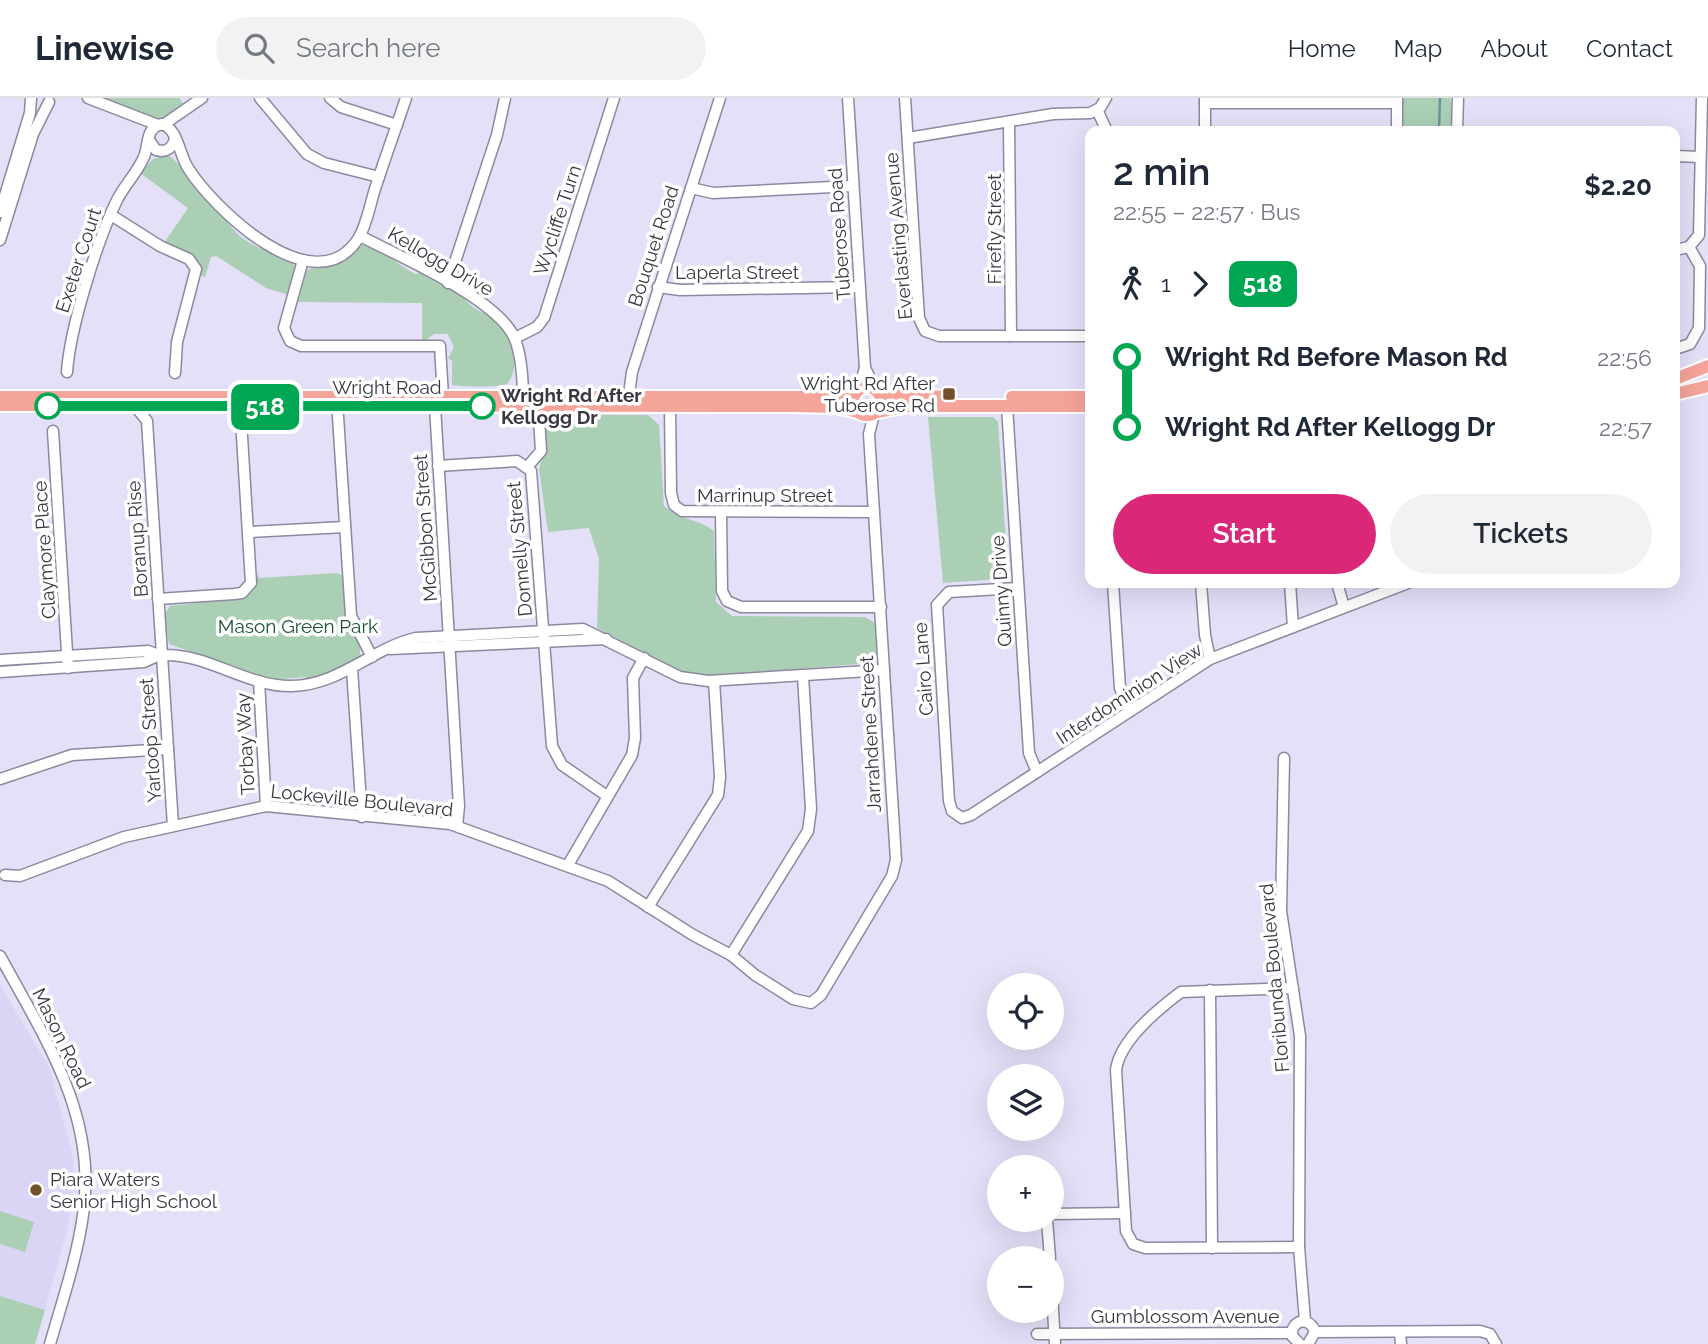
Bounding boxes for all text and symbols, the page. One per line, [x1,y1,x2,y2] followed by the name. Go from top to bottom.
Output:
[216,17,706,80] search box
[35,29,174,68] text: Linewise
[240,29,278,67] icon: search
[296,33,440,63] text: Search here
[1288,34,1356,63] text: Home
[1394,34,1442,63] text: Map
[1480,34,1548,63] text: About
[1586,34,1673,63] text: Contact
[1113,149,1210,194] text: 2 min
[880,151,916,321] street label: Everlasting Avenue
[529,162,585,278] street label: Wycliffe Turn
[823,167,855,301] street label: Tuberose Road
[1584,171,1652,201] text: $2.20
[983,173,1005,284] street label: Firefly Street
[623,183,683,309] street label: Bouquet Road
[1113,198,1300,225] text: 22:55 – 22:57 · Bus
[51,204,105,315] street label: Exeter Court
[384,222,498,300] street label: Kellogg Drive
[675,261,800,283] street label: Laperla Street
[1113,265,1151,303] icon: walk
[1181,265,1219,303] icon: forward
[1243,269,1283,298] text: 518
[1161,270,1171,297] text: 1
[1165,342,1508,372] text: Wright Rd Before Mason Rd
[1597,344,1652,371] text: 22:56
[800,372,935,416] place label: Wright Rd After Tuberose Rd
[332,376,442,398] street label: Wright Road
[225,384,305,430] line badge: 518
[501,384,642,428] place label: Wright Rd After Kellogg Dr
[941,386,957,402] marker: Wright Rd After Tuberose Rd
[245,392,285,421] text: 518
[35,393,61,419] unlabelled marker
[469,393,495,419] marker: Wright Rd After Kellogg Dr
[1165,412,1495,442] text: Wright Rd After Kellogg Dr
[1599,414,1652,441] text: 22:57
[409,453,441,603] street label: McGibbon Street
[28,480,60,620] street label: Claymore Place
[122,480,152,598] street label: Boranup Rise
[502,480,536,617] street label: Donnelly Street
[697,484,834,506] street label: Marrinup Street
[1113,494,1376,574] button: Start
[1390,494,1652,574] button: Tickets
[986,535,1016,647] street label: Quinny Drive
[218,615,378,637] park label: Mason Green Park
[909,621,937,717] street label: Cairo Lane
[1052,637,1206,748] street label: Interdominion View
[855,655,885,813] street label: Jarrahdene Street
[135,676,165,803] street label: Yarloop Street
[231,692,259,796] street label: Torbay Way
[270,779,454,821] street label: Lockeville Boulevard
[1255,883,1293,1073] street label: Floribunda Boulevard
[987,973,1064,1323] map controls
[987,973,1064,1050] button: locate
[28,984,96,1092] street label: Mason Road
[987,1064,1064,1141] button: layers
[987,1155,1064,1232] button: +
[50,1168,218,1212] place label: Piara Waters Senior High School
[28,1182,44,1198] marker: Piara Waters Senior High School
[987,1246,1064,1323] button: −
[1091,1305,1279,1327] street label: Gumblossom Avenue

